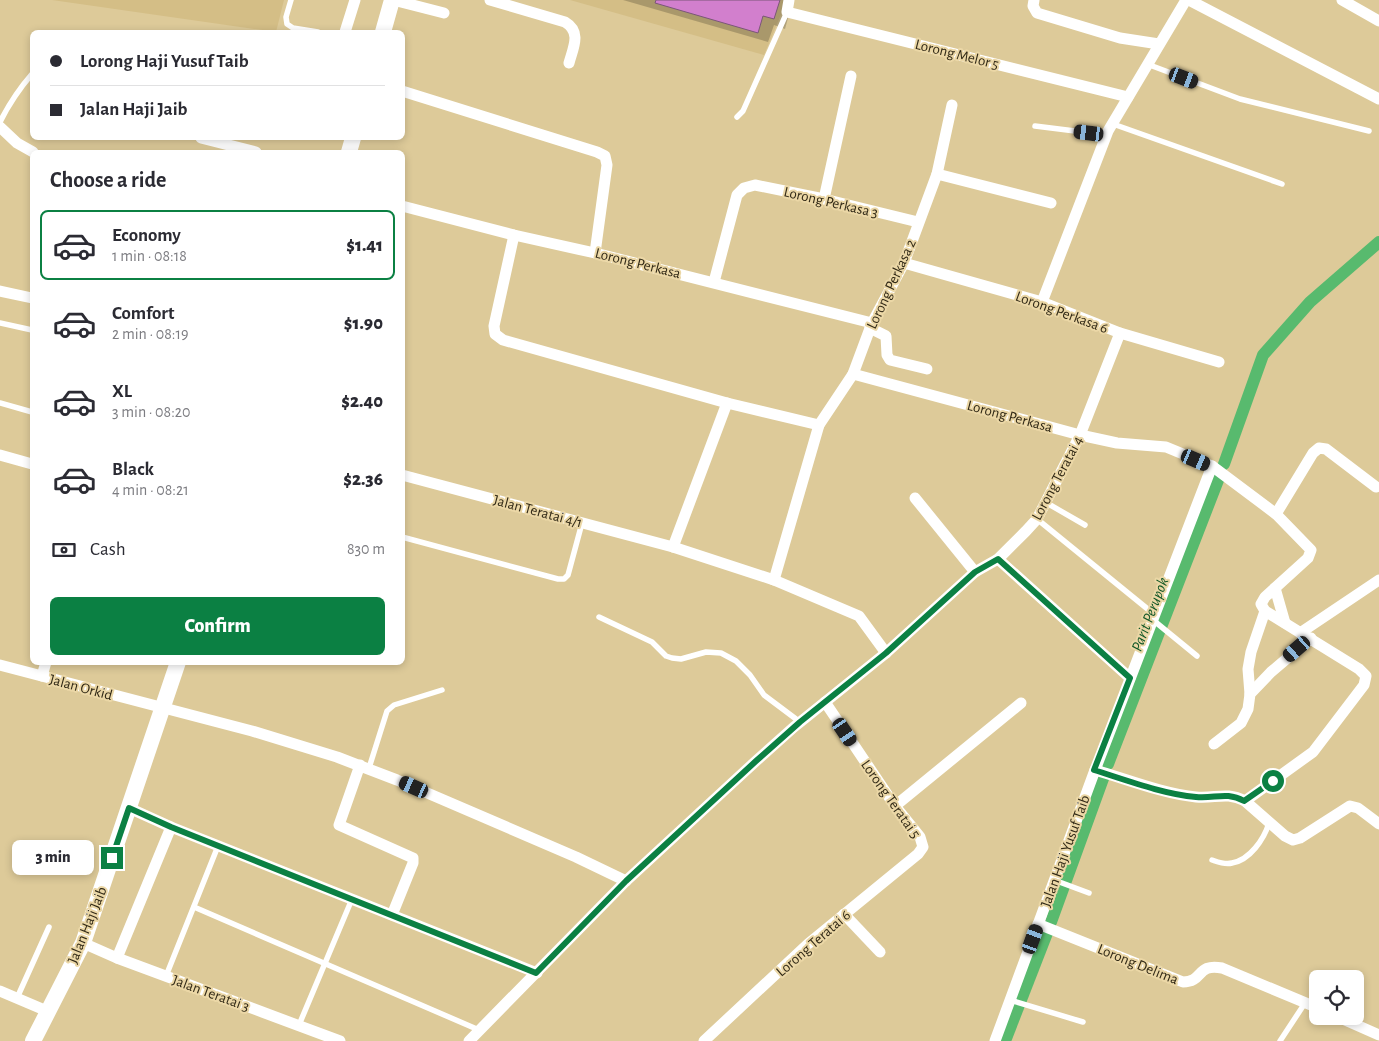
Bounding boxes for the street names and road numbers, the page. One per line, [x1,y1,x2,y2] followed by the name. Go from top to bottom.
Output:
[913,37,1000,72] street label: Lorong Melor 5
[782,184,880,221] street label: Lorong Perkasa 3
[864,237,919,331] street label: Lorong Perkasa 2
[594,246,682,281] street label: Lorong Perkasa
[1014,289,1110,336] street label: Lorong Perkasa 6
[966,398,1054,435] street label: Lorong Perkasa
[1029,434,1086,523] street label: Lorong Teratai 4
[492,492,584,531] street label: Jalan Teratai 4/1
[48,672,114,703] street label: Jalan Orkid
[858,757,923,841] street label: Lorong Teratai 5
[1038,793,1093,909] street label: Jalan Haji Yusuf Taib
[65,884,110,966] street label: Jalan Haji Jaib
[773,907,853,979] street label: Lorong Teratai 6
[1095,941,1180,987] street label: Lorong Delima
[170,973,251,1014] street label: Jalan Teratai 3

